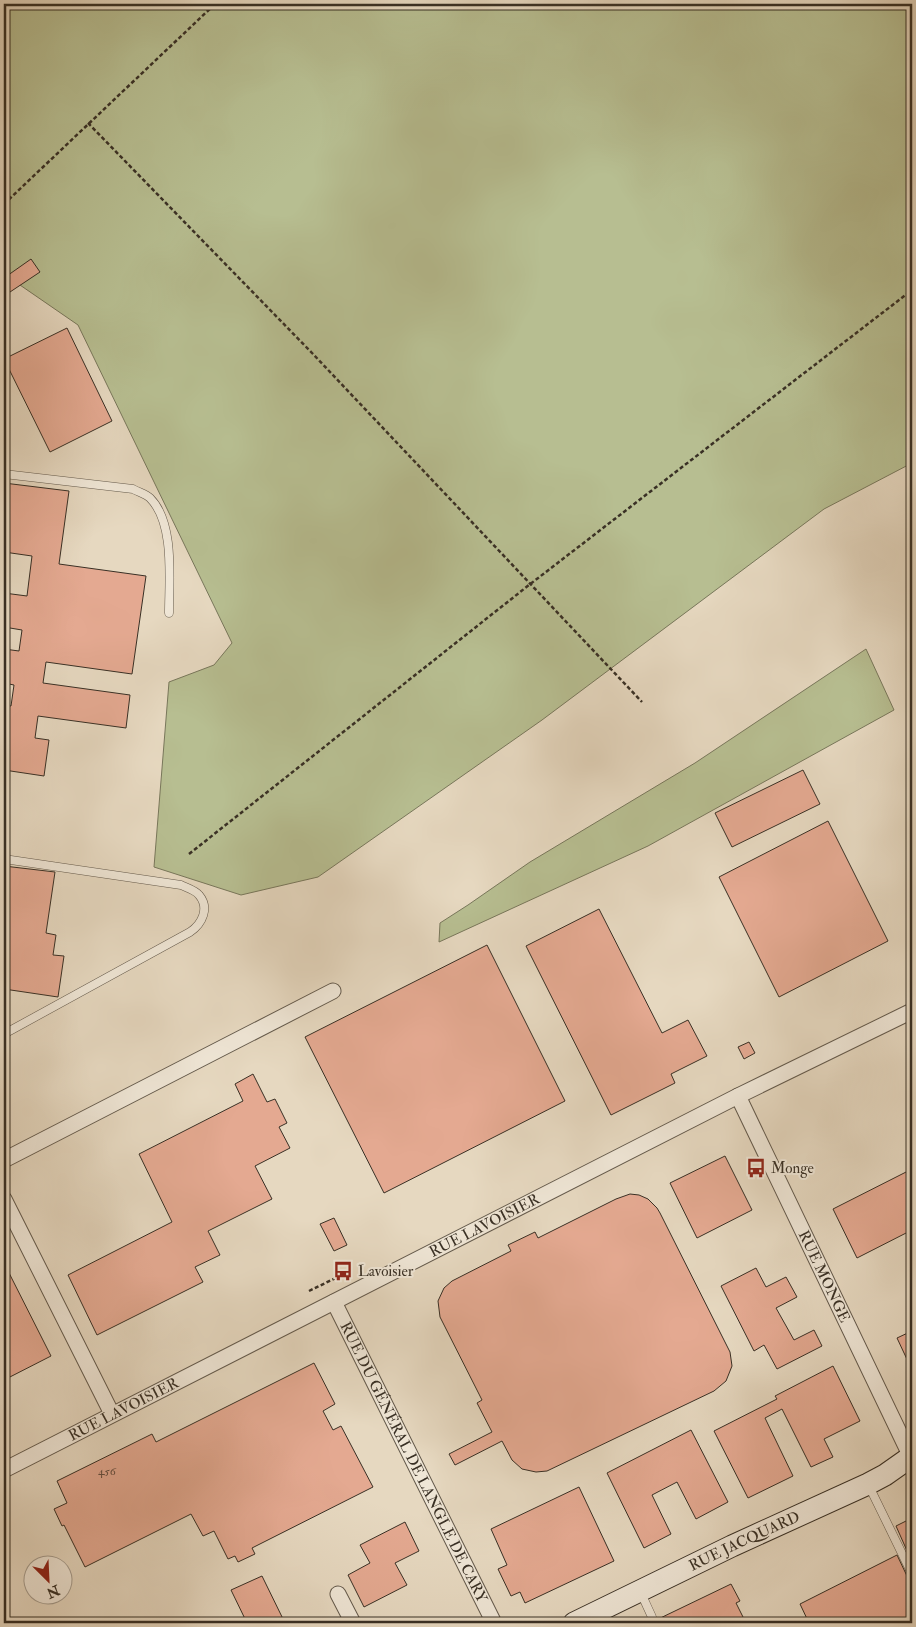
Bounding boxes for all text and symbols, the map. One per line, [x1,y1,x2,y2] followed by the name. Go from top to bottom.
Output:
[745,1157,767,1179] bus stop icon: Monge
[771,1159,814,1178] place label: Monge
[426,1189,544,1261] street label: RUE LAVOISIER
[794,1227,855,1326] street label: RUE MONGE
[332,1260,354,1282] bus stop icon: Lavoisier
[358,1262,414,1281] place label: Lavoisier
[336,1319,492,1606] street label: RUE DU GÉNÉRAL DE LANGLE DE CARY
[65,1373,183,1445] street label: RUE LAVOISIER
[98,1464,117,1479] house number: 456
[686,1507,803,1575] street label: RUE JACQUARD
[22,1554,72,1604] north arrow
[43,1581,63,1602] text: N

